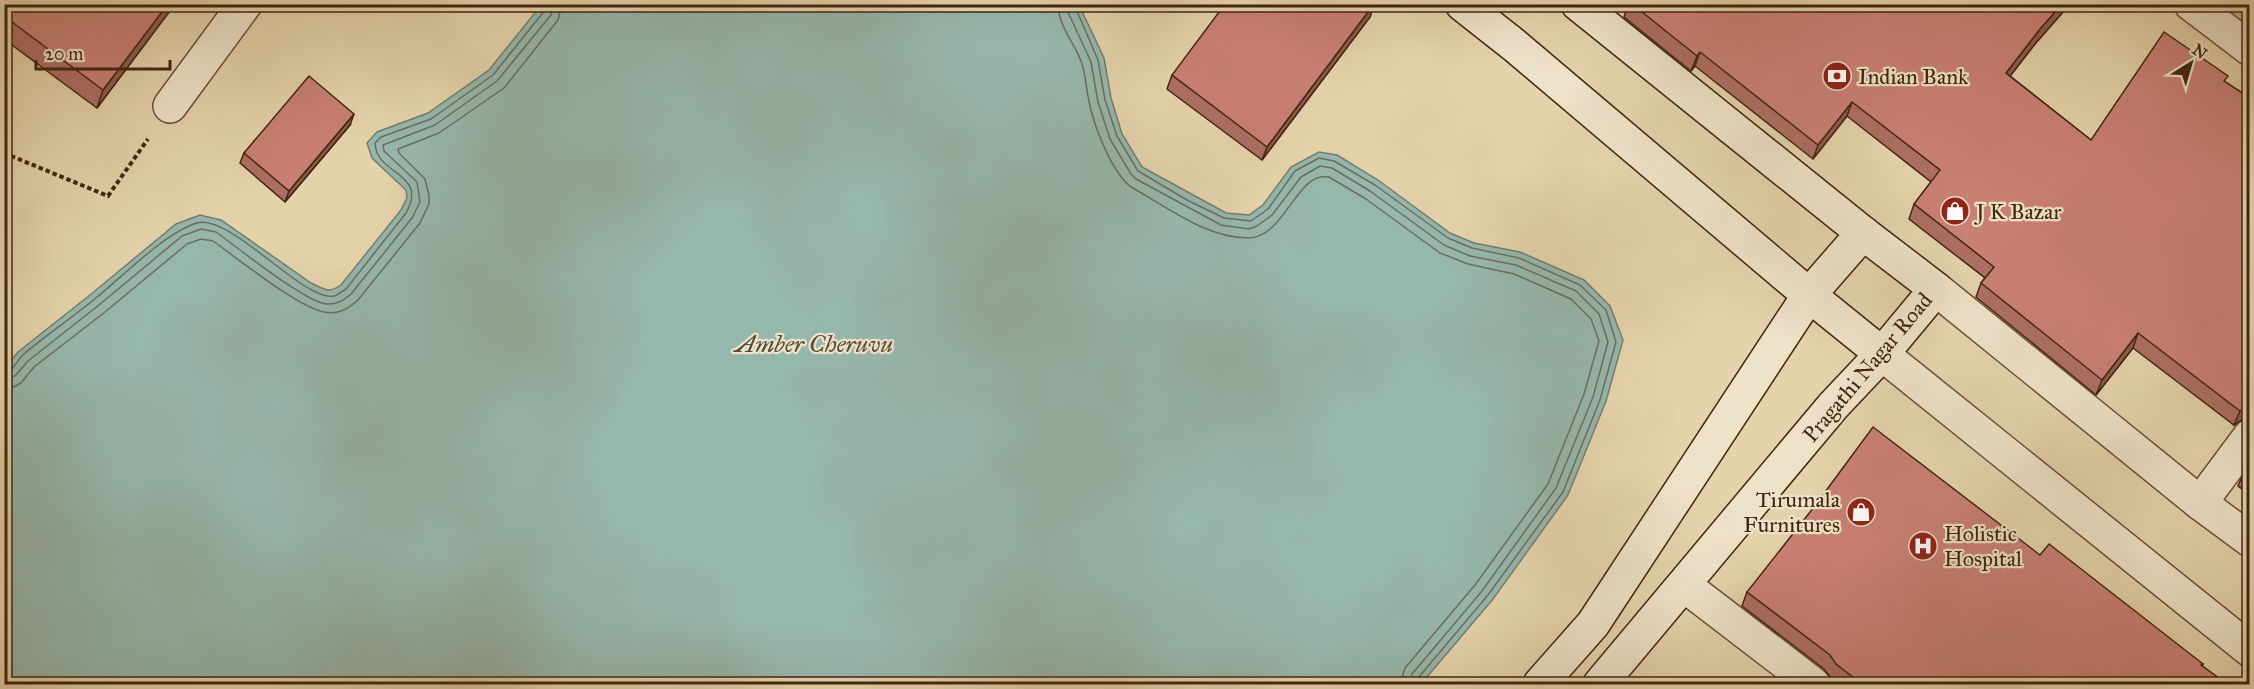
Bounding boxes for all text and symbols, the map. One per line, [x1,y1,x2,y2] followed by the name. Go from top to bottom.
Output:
[36,33,170,71] scale bar
[2161,33,2221,93] north arrow
[2189,40,2211,63] text: N
[45,43,83,65] text: 20 m
[1821,60,1853,92] bank icon: Indian Bank
[1858,63,1969,90] place label: Indian Bank
[1939,195,1971,227] shop icon: J K Bazar
[1974,198,2062,225] place label: J K Bazar
[1797,287,1938,448] street label: Pragathi Nagar Road
[732,329,893,359] water label: Amber Cheruvu
[1743,486,1841,538] place label: Tirumala Furnitures
[1845,496,1877,528] shop icon: Tirumala Furnitures
[1944,520,2022,572] place label: Holistic Hospital
[1907,530,1939,562] hospital icon: Holistic Hospital

